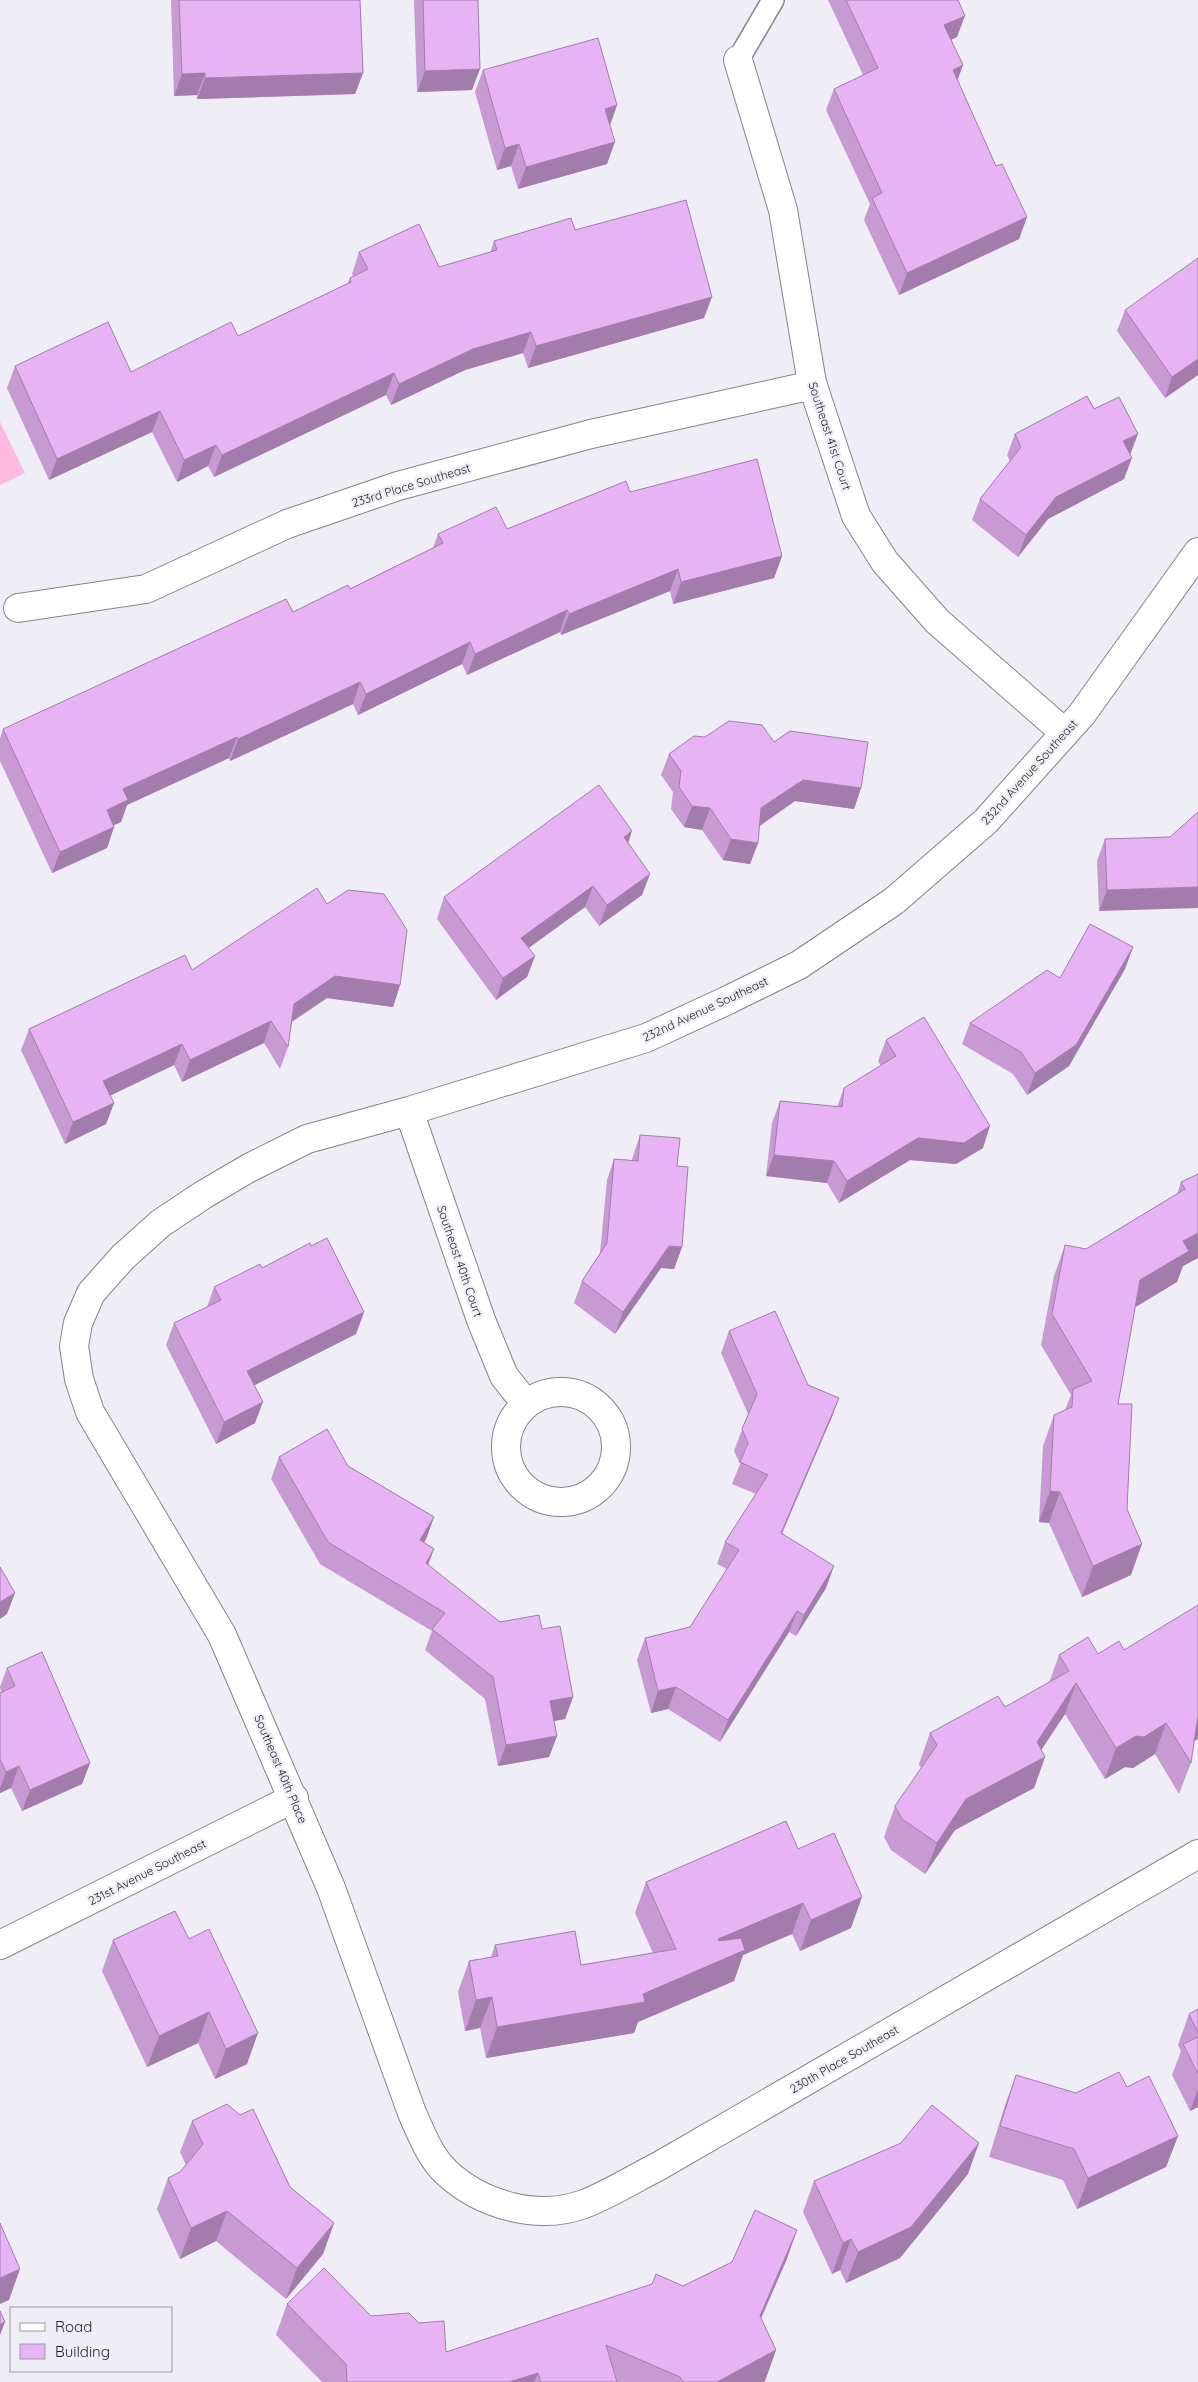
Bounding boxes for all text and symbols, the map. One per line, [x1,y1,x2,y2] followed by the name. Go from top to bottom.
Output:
[805,380,855,492] street label: Southeast 41st Court
[350,460,472,510] street label: 233rd Place Southeast
[978,716,1080,828] street label: 232nd Avenue Southeast
[640,973,770,1045] street label: 232nd Avenue Southeast
[434,1203,486,1319] street label: Southeast 40th Court
[251,1712,311,1826] street label: Southeast 40th Place
[86,1836,208,1908] street label: 231st Avenue Southeast
[787,2022,901,2096] street label: 230th Place Southeast
[10,2307,172,2372] legend
[55,2317,92,2336] text: Road
[55,2342,110,2361] text: Building

